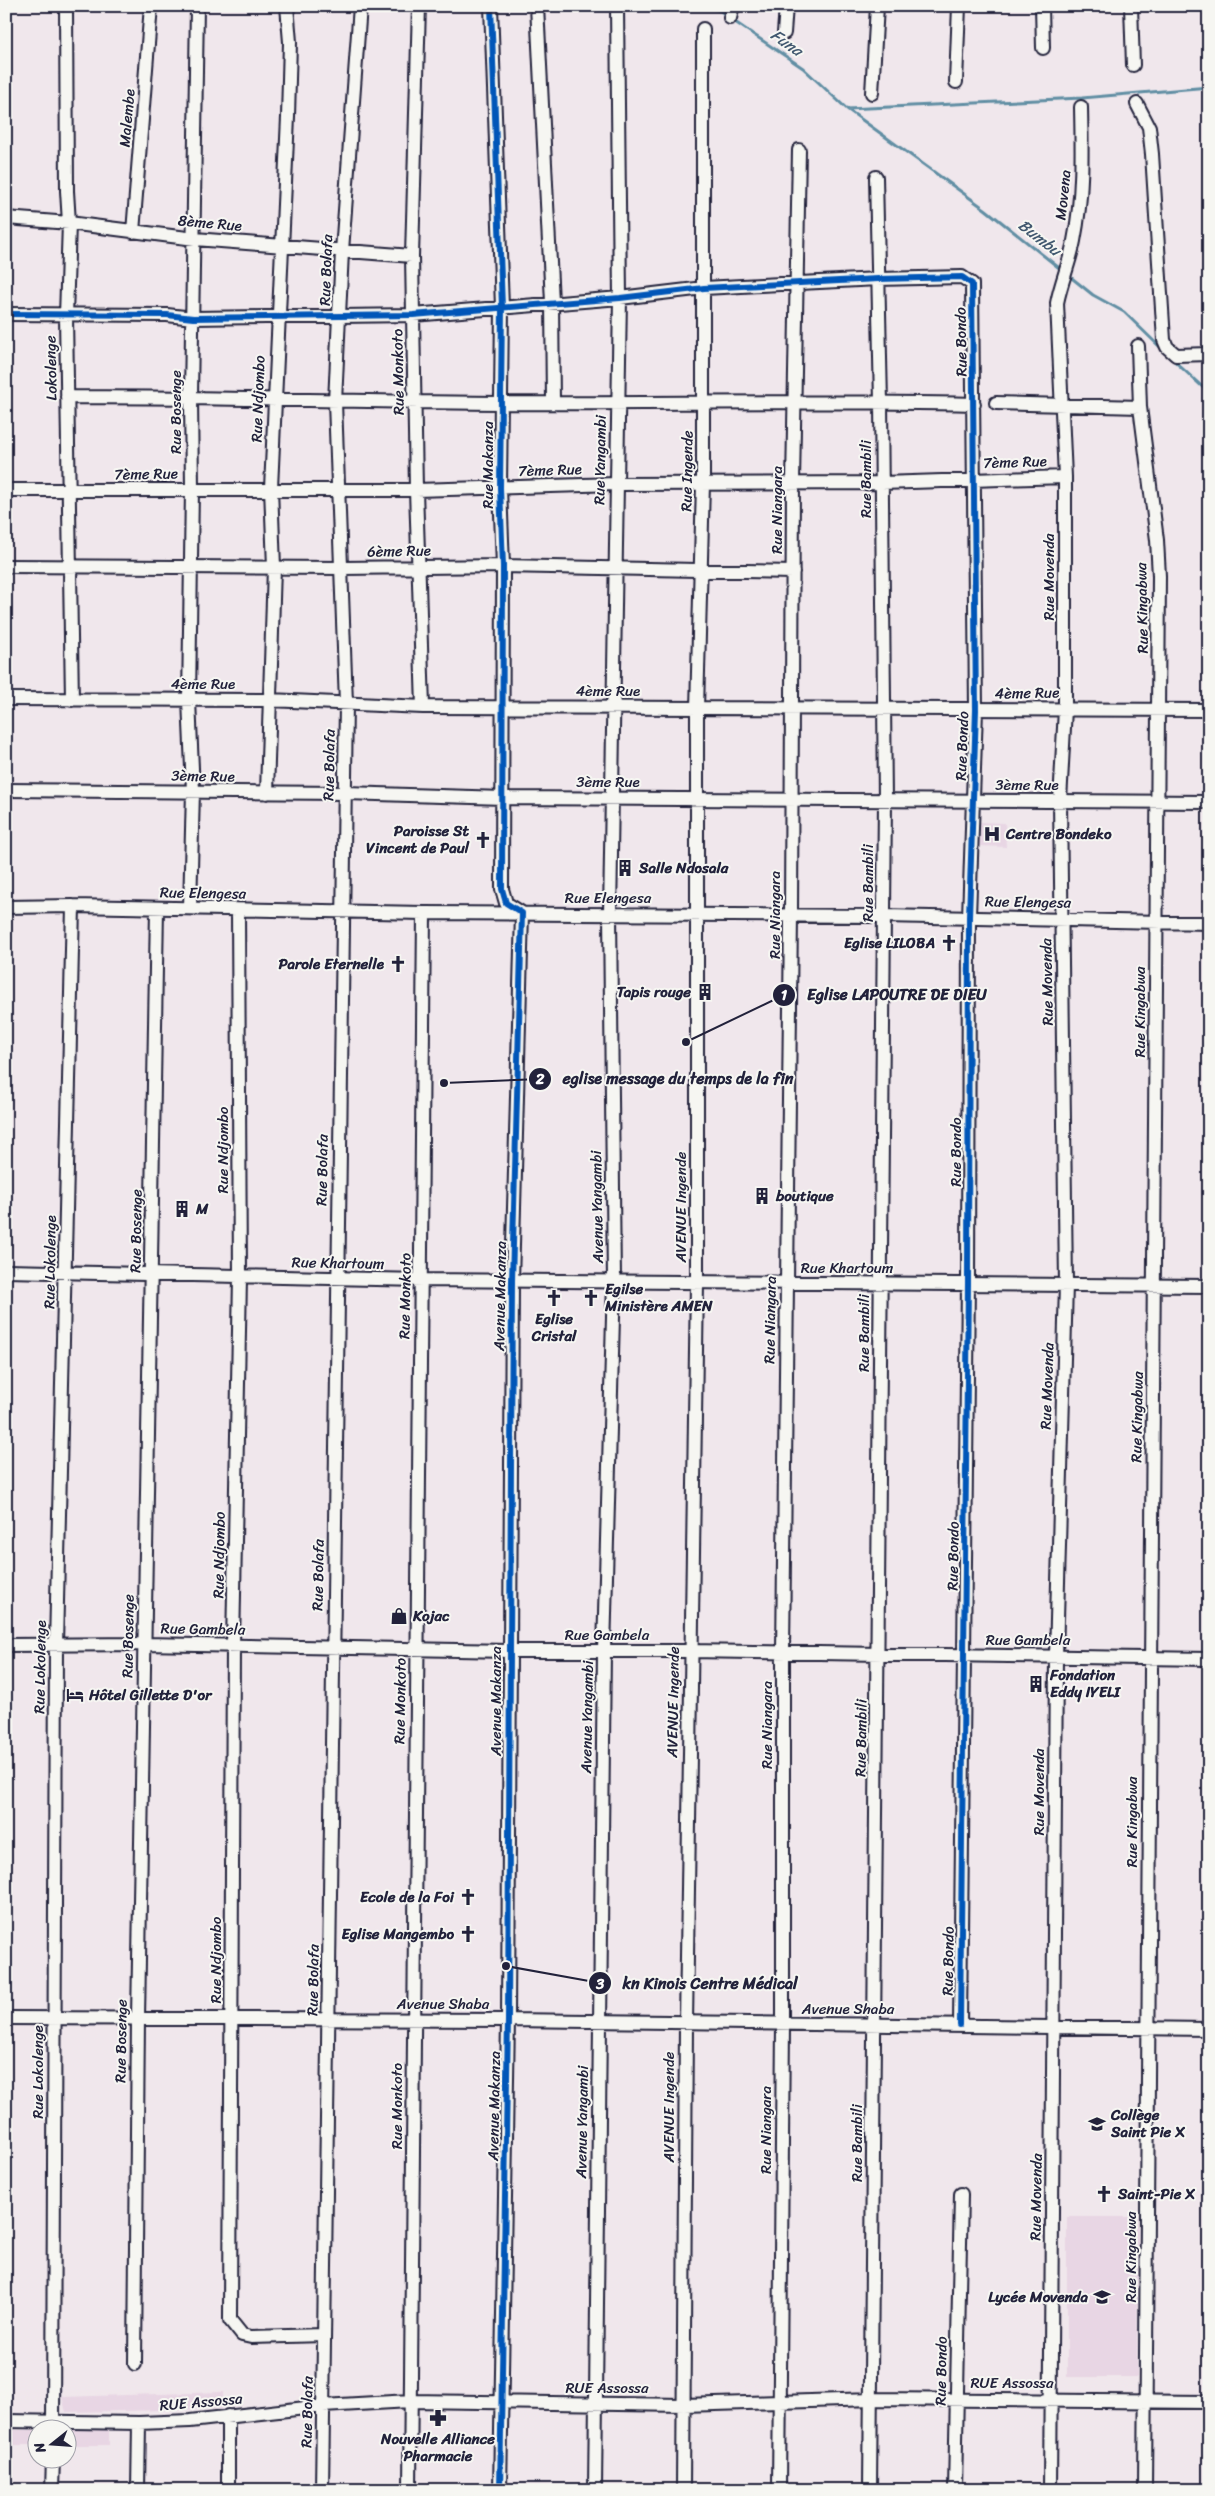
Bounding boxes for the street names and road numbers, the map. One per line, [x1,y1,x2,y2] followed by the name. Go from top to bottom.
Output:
[111,88,143,148] street label: Malembe
[1047,168,1079,221] street label: Movena
[177,207,243,239] street label: 8ème Rue
[312,233,340,306] street label: Rue Bolafa
[947,307,975,377] street label: Rue Bondo
[384,328,412,415] street label: Rue Monkoto
[37,335,65,401] street label: Lokolenge
[243,355,273,443] street label: Rue Ndjombo
[163,370,189,454] street label: Rue Bosenge
[586,414,614,505] street label: Rue Yangambi
[475,421,501,509] street label: Rue Makanza
[673,430,701,512] street label: Rue Ingende
[853,439,879,518] street label: Rue Bambili
[983,448,1047,476] street label: 7ème Rue
[518,456,582,484] street label: 7ème Rue
[114,460,178,488] street label: 7ème Rue
[764,466,790,554] street label: Rue Niangara
[1036,533,1062,621] street label: Rue Movenda
[367,537,431,565] street label: 6ème Rue
[1128,562,1156,654] street label: Rue Kingabwa
[171,671,235,697] street label: 4ème Rue
[576,678,640,704] street label: 4ème Rue
[994,679,1060,707] street label: 4ème Rue
[948,710,976,781] street label: Rue Bondo
[315,728,343,801] street label: Rue Bolafa
[171,762,235,790] street label: 3ème Rue
[576,769,640,795] street label: 3ème Rue
[995,772,1059,798] street label: 3ème Rue
[855,843,881,922] street label: Rue Bambili
[762,871,788,959] street label: Rue Niangara
[160,879,247,907] street label: Rue Elengesa
[565,885,652,911] street label: Rue Elengesa
[985,888,1072,916] street label: Rue Elengesa
[1033,938,1061,1026] street label: Rue Movenda
[1127,966,1153,1058] street label: Rue Kingabwa
[210,1106,236,1193] street label: Rue Ndjombo
[943,1117,969,1187] street label: Rue Bondo
[308,1133,336,1206] street label: Rue Bolafa
[583,1149,611,1265] street label: Avenue Yangambi
[668,1151,694,1264] street label: AVENUE Ingende
[122,1189,150,1273] street label: Rue Bosenge
[36,1215,64,1309] street label: Rue Lokolenge
[486,1240,514,1352] street label: Avenue Makanza
[291,1249,385,1277] street label: Rue Khartoum
[391,1252,419,1339] street label: Rue Monkoto
[801,1255,894,1281] street label: Rue Khartoum
[756,1275,784,1364] street label: Rue Niangara
[851,1293,877,1372] street label: Rue Bambili
[1032,1342,1062,1430] street label: Rue Movenda
[1123,1371,1151,1463] street label: Rue Kingabwa
[205,1511,233,1599] street label: Rue Ndjombo
[939,1521,967,1591] street label: Rue Bondo
[304,1538,332,1611] street label: Rue Bolafa
[114,1594,142,1678] street label: Rue Bosenge
[160,1615,246,1643] street label: Rue Gambela
[26,1620,54,1714] street label: Rue Lokolenge
[565,1622,650,1648] street label: Rue Gambela
[986,1627,1071,1653] street label: Rue Gambela
[483,1646,509,1757] street label: Avenue Makanza
[659,1646,687,1759] street label: AVENUE Ingende
[386,1657,414,1744] street label: Rue Monkoto
[573,1659,601,1775] street label: Avenue Yangambi
[754,1681,780,1769] street label: Rue Niangara
[847,1698,875,1777] street label: Rue Bambili
[1026,1748,1052,1836] street label: Rue Movenda
[1119,1776,1145,1868] street label: Rue Kingabwa
[203,1916,229,2003] street label: Rue Ndjombo
[934,1926,962,1996] street label: Rue Bondo
[299,1943,327,2016] street label: Rue Bolafa
[396,1991,490,2017] street label: Avenue Shaba
[801,1996,895,2022] street label: Avenue Shaba
[107,1999,135,2083] street label: Rue Bosenge
[25,2025,51,2119] street label: Rue Lokolenge
[480,2050,508,2162] street label: Avenue Makanza
[656,2051,682,2164] street label: AVENUE Ingende
[384,2062,410,2149] street label: Rue Monkoto
[568,2064,596,2180] street label: Avenue Yangambi
[753,2086,779,2174] street label: Rue Niangara
[844,2103,870,2182] street label: Rue Bambili
[1022,2153,1050,2241] street label: Rue Movenda
[1118,2211,1144,2303] street label: Rue Kingabwa
[927,2336,955,2406] street label: Rue Bondo
[970,2370,1054,2396] street label: RUE Assossa
[293,2375,321,2448] street label: Rue Bolafa
[565,2375,649,2401] street label: RUE Assossa
[159,2385,244,2419] street label: RUE Assossa

